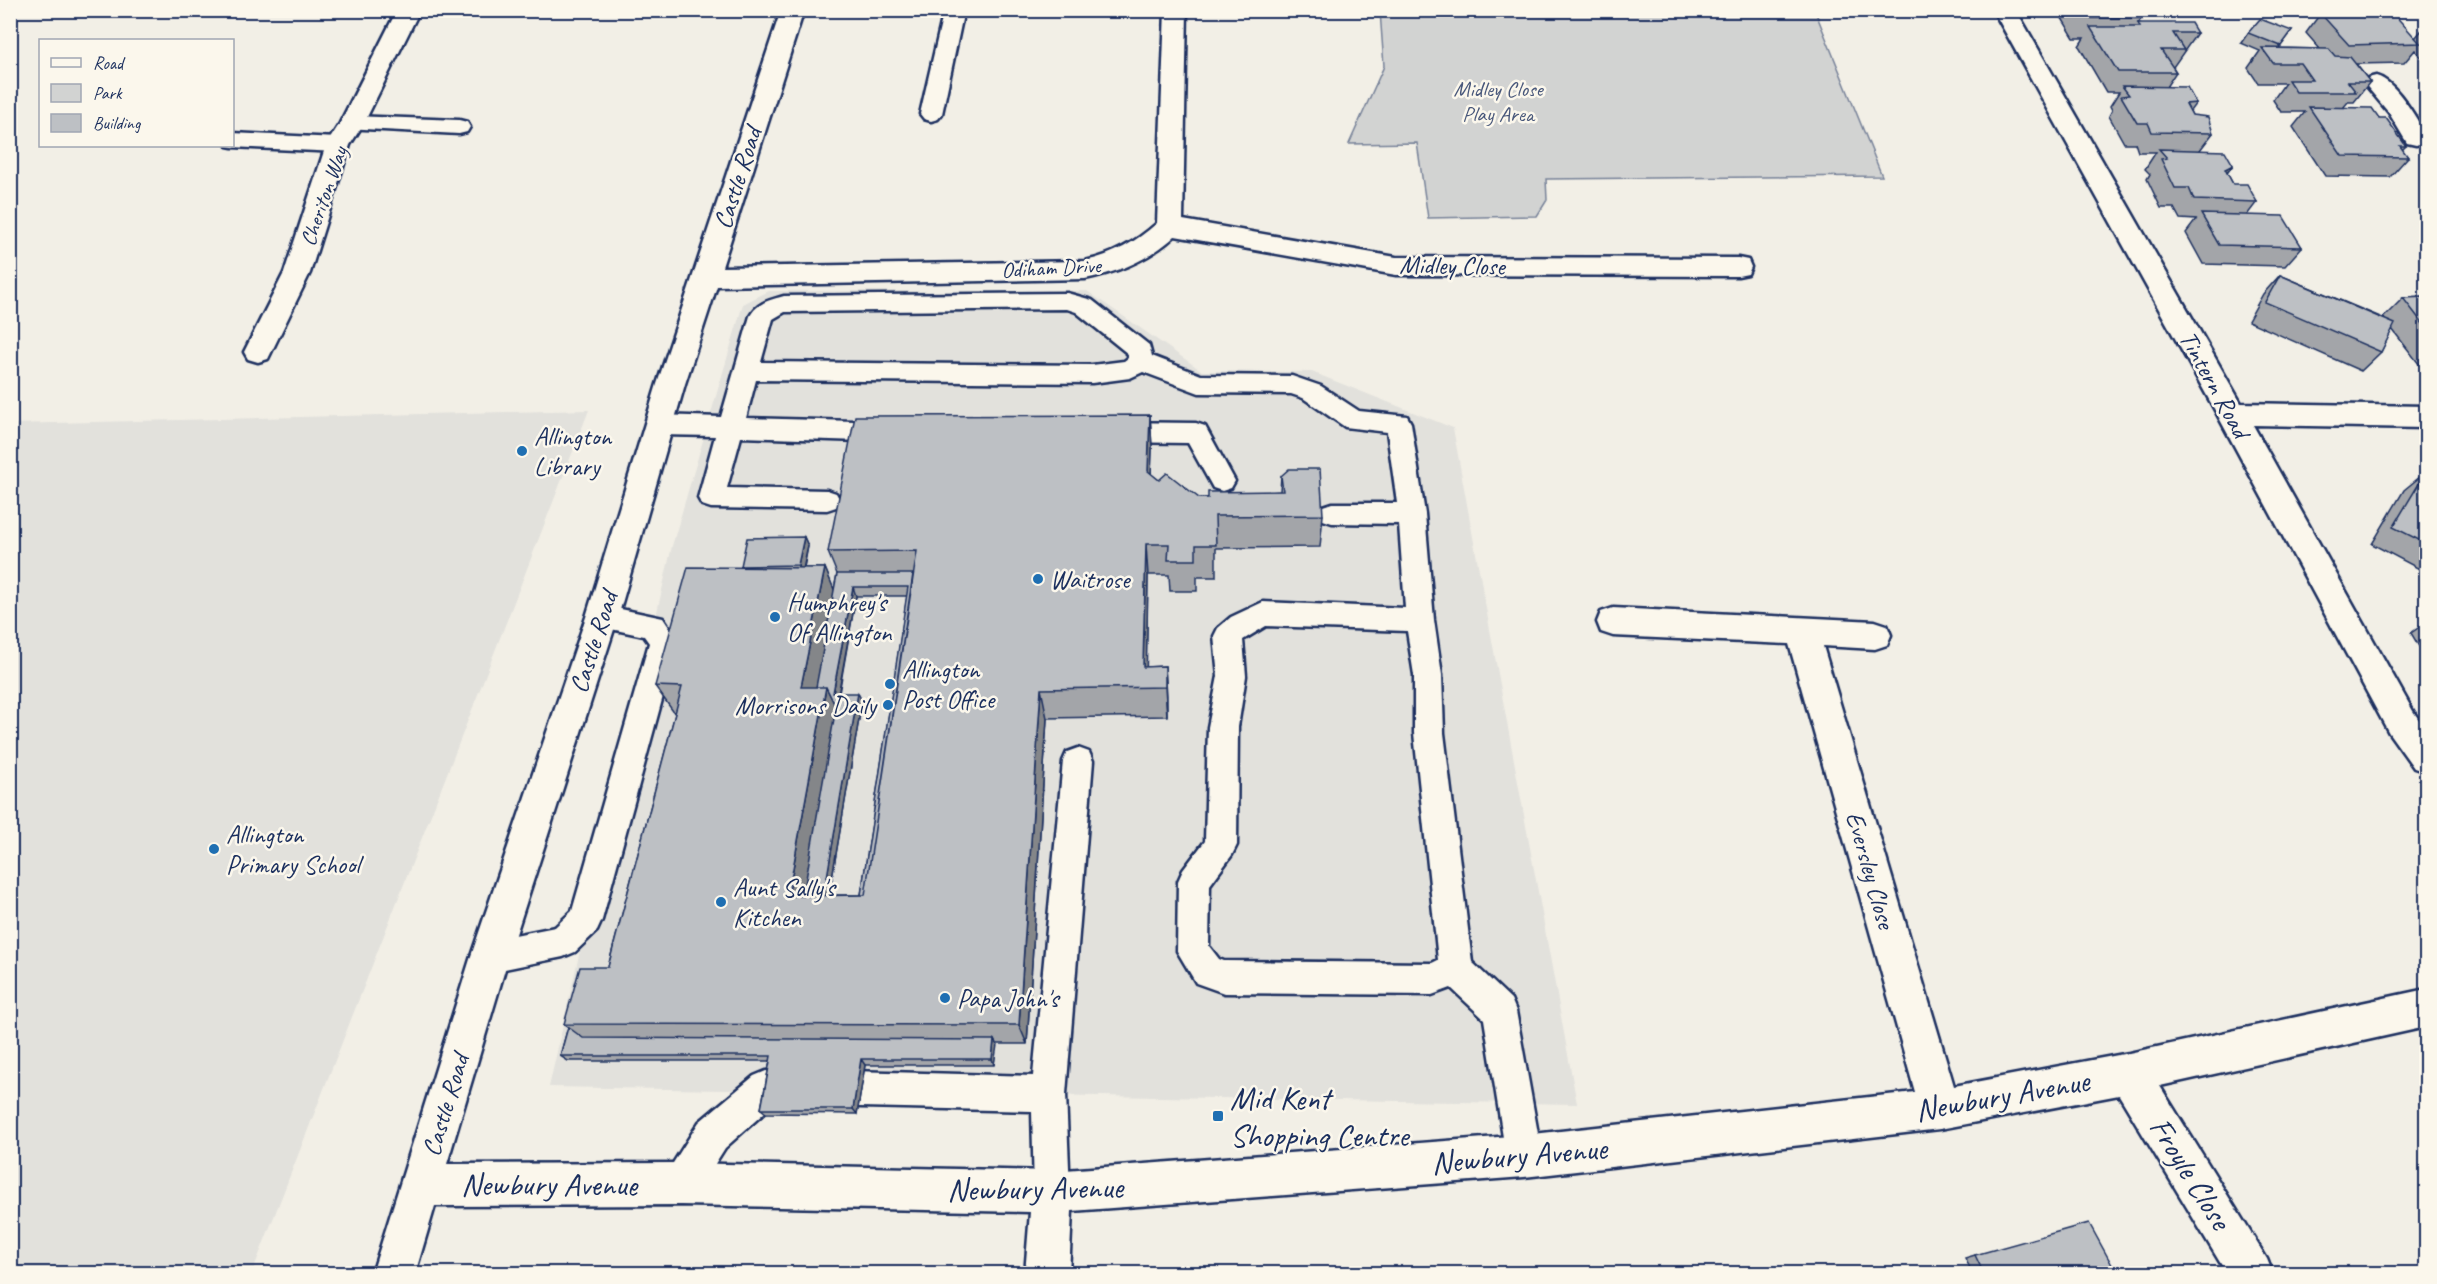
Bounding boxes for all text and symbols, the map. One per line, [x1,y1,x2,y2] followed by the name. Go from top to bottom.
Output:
[39,39,234,147] legend
[93,52,126,74] text: Road
[1453,75,1544,128] park label: Midley Close Play Area
[93,82,123,104] text: Park
[93,112,142,134] text: Building
[706,120,771,233] street label: Castle Road
[294,142,354,250] street label: Cheriton Way
[1399,248,1507,283] street label: Midley Close
[1001,251,1103,285] street label: Odiham Drive
[2172,325,2259,447] street label: Tintern Road
[534,420,612,483] place label: Allington Library
[515,444,529,458] marker: Allington Library
[1050,563,1132,596] place label: Waitrose
[1031,572,1045,586] marker: Waitrose
[562,584,627,697] street label: Castle Road
[787,586,893,649] place label: Humphrey's Of Allington
[768,610,782,624] marker: Humphrey's Of Allington
[902,653,997,716] place label: Allington Post Office
[883,677,897,691] marker: Allington Post Office
[735,689,878,722] place label: Morrisons Daily
[881,698,895,712] marker: Morrisons Daily
[1838,808,1904,935] street label: Eversley Close
[226,818,364,881] place label: Allington Primary School
[207,842,221,856] marker: Allington Primary School
[733,871,837,934] place label: Aunt Sally's Kitchen
[714,895,728,909] marker: Aunt Sally's Kitchen
[957,982,1061,1015] place label: Papa John's
[938,991,952,1005] marker: Papa John's
[414,1047,478,1160] street label: Castle Road
[1912,1060,2095,1131] street label: Newbury Avenue
[1230,1078,1411,1156] place label: Mid Kent Shopping Centre
[1211,1109,1225,1123] marker: Mid Kent Shopping Centre
[2140,1109,2242,1239] street label: Froyle Close
[1430,1127,1611,1184] street label: Newbury Avenue
[461,1164,640,1205] street label: Newbury Avenue
[947,1166,1126,1211] street label: Newbury Avenue

